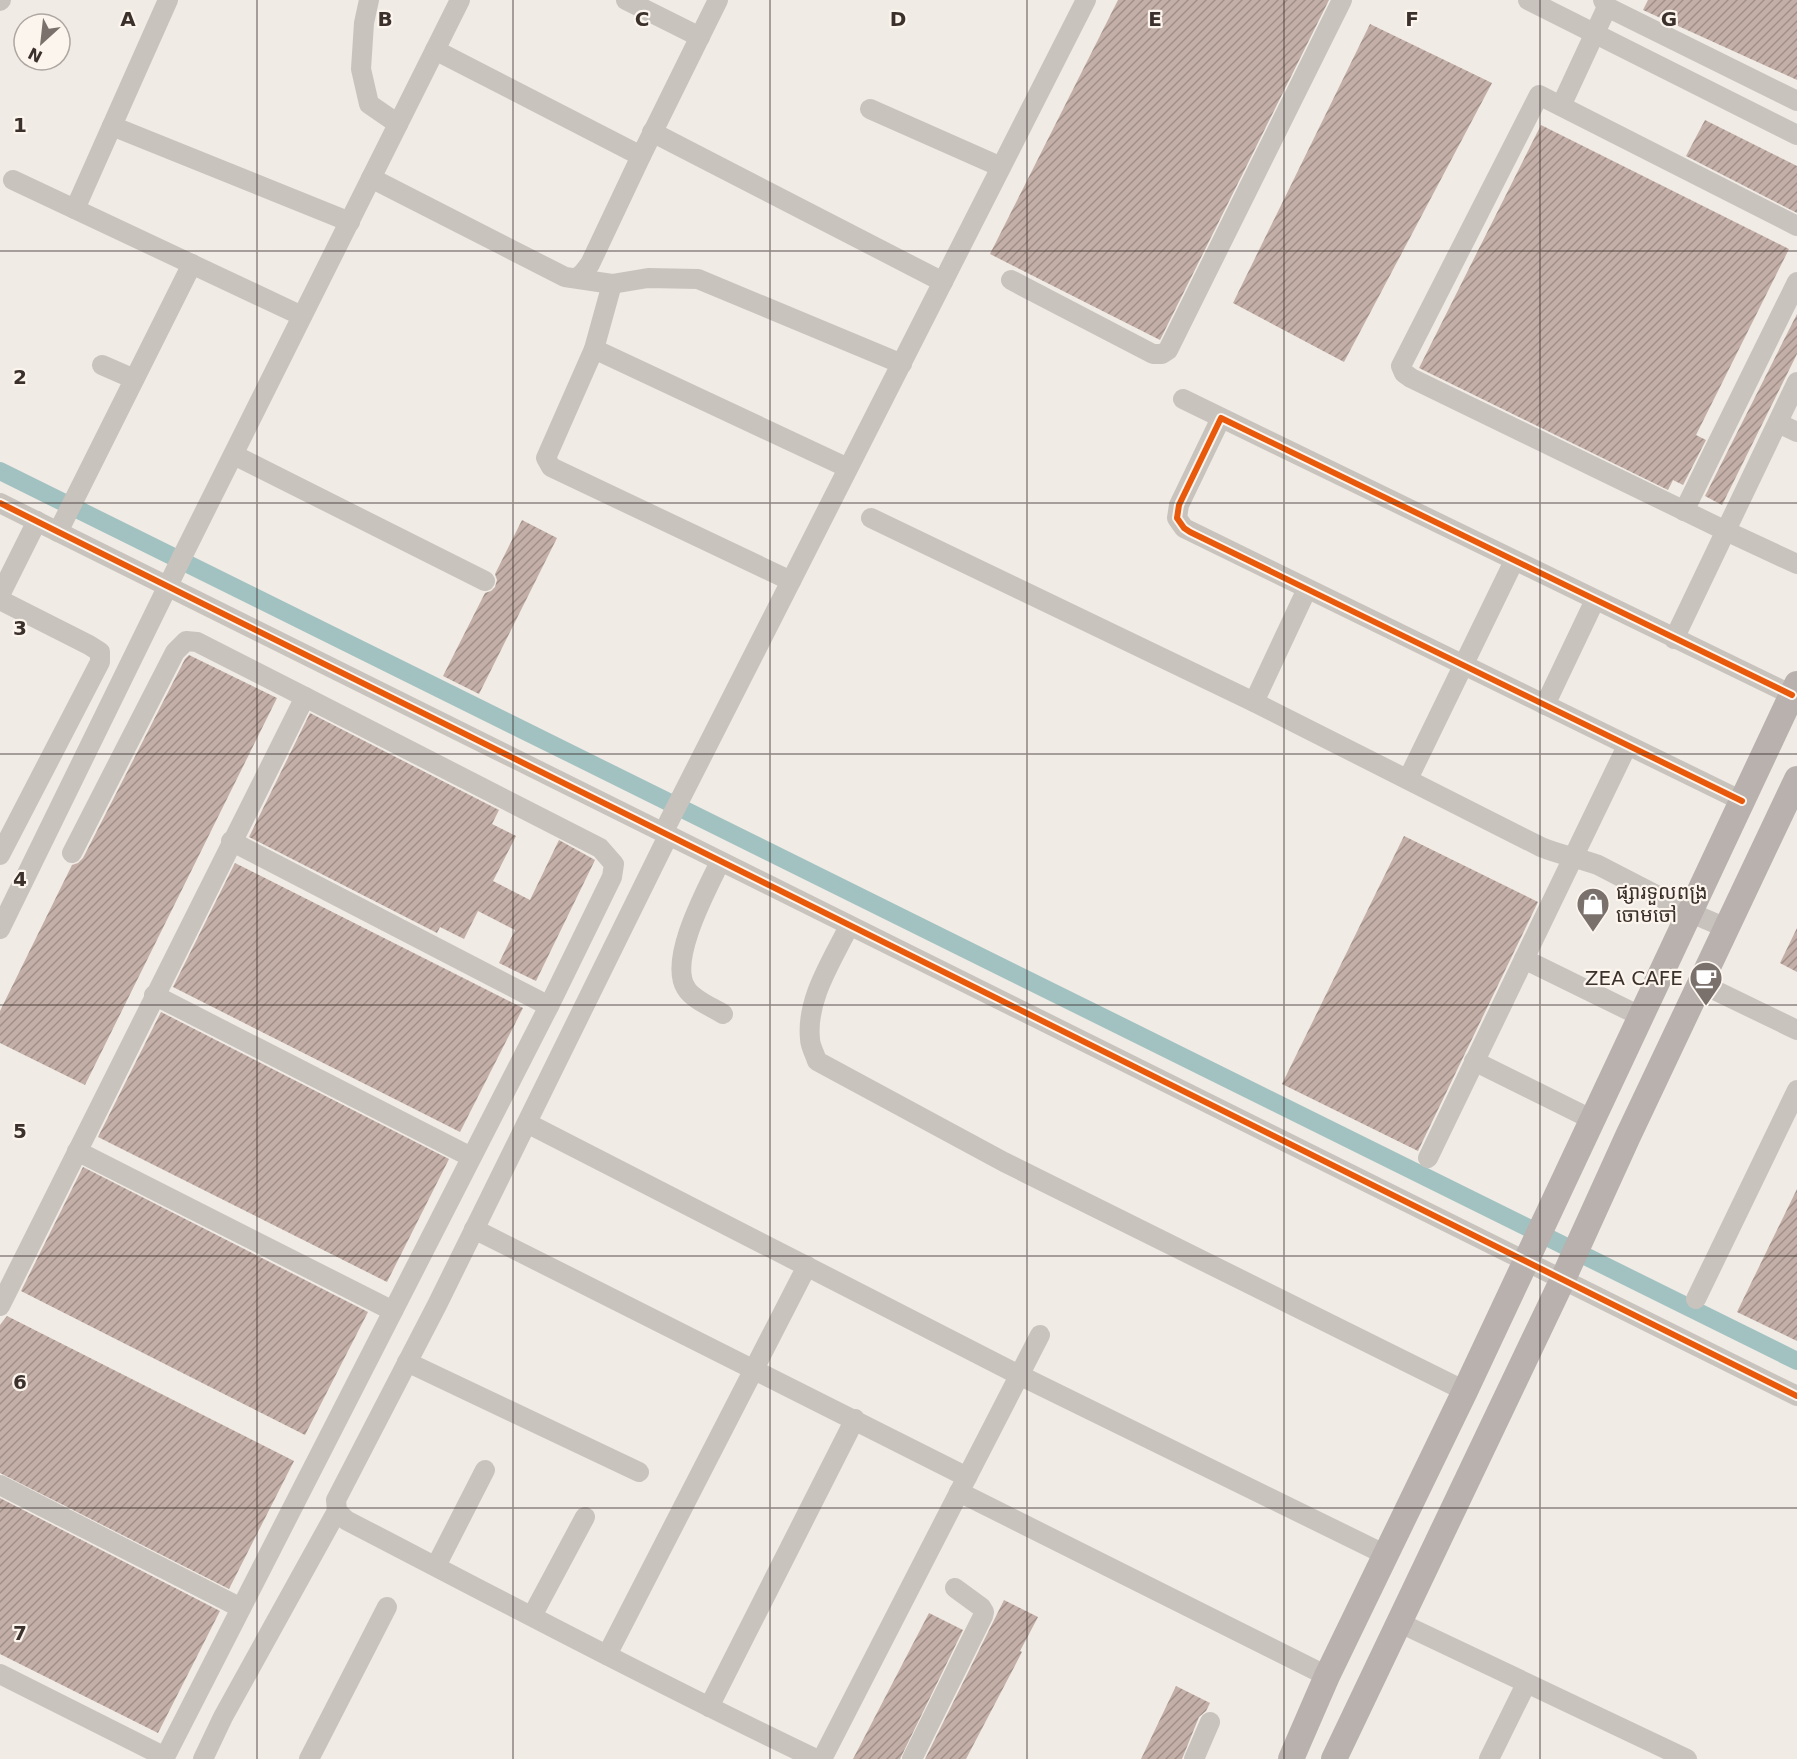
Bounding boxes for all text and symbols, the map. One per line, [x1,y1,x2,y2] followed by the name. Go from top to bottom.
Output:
[120,7,136,31] text: A
[377,7,393,31] text: B
[635,7,649,31] text: C
[890,7,906,31] text: D
[1148,7,1162,31] text: E
[1405,7,1419,31] text: F
[1661,7,1677,31] text: G
[12,12,72,72] north arrow
[25,43,46,66] text: N
[13,113,27,137] text: 1
[13,365,27,389] text: 2
[13,616,27,640] text: 3
[13,867,27,891] text: 4
[1616,880,1708,927] place label: ផ្សារទួលពង្រ ចោមចៅ
[1575,886,1611,933] shop icon: ផ្សារទួលពង្រ ចោមចៅ
[1688,960,1724,1007] cafe icon: ZEA CAFE
[1585,966,1683,990] place label: ZEA CAFE
[13,1119,27,1143] text: 5
[13,1370,27,1394] text: 6
[13,1621,27,1645] text: 7

